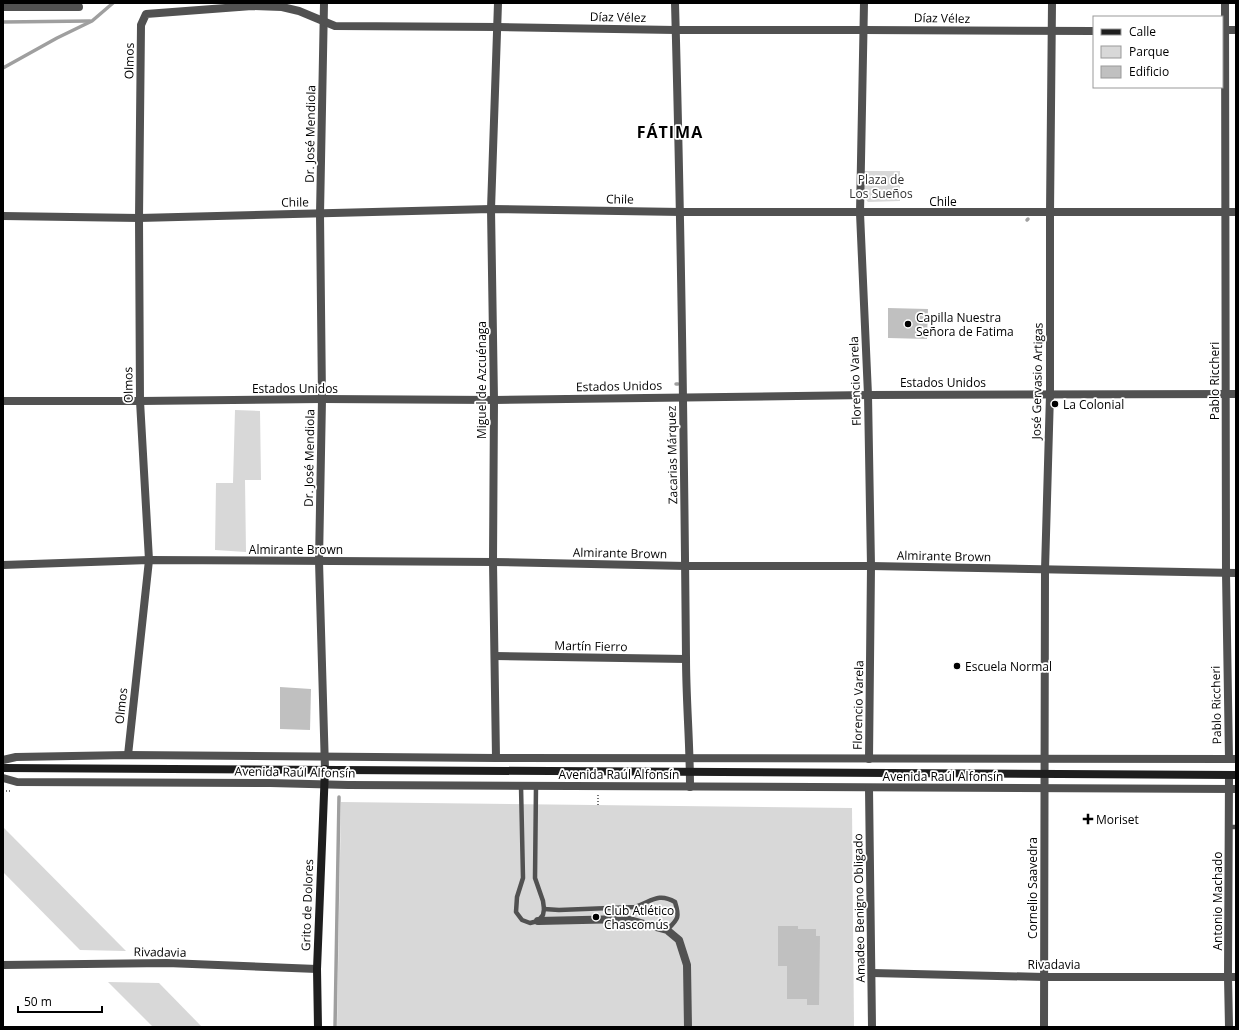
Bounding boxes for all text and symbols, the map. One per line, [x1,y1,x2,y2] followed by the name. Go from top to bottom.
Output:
[590,8,647,26] street label: Díaz Vélez
[914,9,971,27] street label: Díaz Vélez
[1093,16,1223,88] legend
[1129,23,1156,40] text: Calle
[120,42,138,79] street label: Olmos
[1129,43,1169,60] text: Parque
[1129,63,1169,80] text: Edificio
[301,85,319,183] street label: Dr. José Mendiola
[637,121,703,143] district label: FÁTIMA
[849,171,913,202] park label: Plaza de Los Sueños
[606,190,634,208] street label: Chile
[281,193,309,211] street label: Chile
[929,193,957,210] street label: Chile
[916,309,1014,340] place label: Capilla Nuestra Señora de Fatima
[903,319,913,329] marker: Capilla Nuestra Señora de Fatima
[473,321,490,439] street label: Miguel de Azcuénaga
[1027,322,1047,441] street label: José Gervasio Artigas
[845,336,865,426] street label: Florencio Varela
[1206,342,1223,420] street label: Pablo Riccheri
[119,366,137,403] street label: Olmos
[900,374,986,391] street label: Estados Unidos
[576,377,662,395] street label: Estados Unidos
[252,380,338,397] street label: Estados Unidos
[1063,396,1124,413] place label: La Colonial
[1050,399,1060,409] marker: La Colonial
[663,405,681,505] street label: Zacarias Márquez
[300,409,318,507] street label: Dr. José Mendiola
[249,541,343,558] street label: Almirante Brown
[573,544,667,562] street label: Almirante Brown
[897,547,991,565] street label: Almirante Brown
[554,637,628,655] street label: Martín Fierro
[965,658,1052,675] place label: Escuela Normal
[849,660,867,750] street label: Florencio Varela
[952,661,962,671] marker: Escuela Normal
[1207,666,1225,744] street label: Pablo Riccheri
[111,687,131,725] street label: Olmos
[234,762,356,782] street label: Avenida Raúl Alfonsín
[559,766,679,783] street label: Avenida Raúl Alfonsín
[883,768,1003,785] street label: Avenida Raúl Alfonsín
[1096,811,1139,828] place label: Moriset
[1083,814,1093,824] marker: Moriset
[849,833,869,983] street label: Amadeo Benigno Obligado
[1024,837,1041,939] street label: Cornelio Saavedra
[1209,852,1226,950] street label: Antonio Machado
[297,858,317,951] street label: Grito de Dolores
[604,902,674,933] place label: Club Atlético Chascomús
[591,912,601,922] marker: Club Atlético Chascomús
[133,943,187,961] street label: Rivadavia
[1028,956,1080,973] street label: Rivadavia
[18,988,102,1014] scale bar
[24,993,52,1010] text: 50 m

